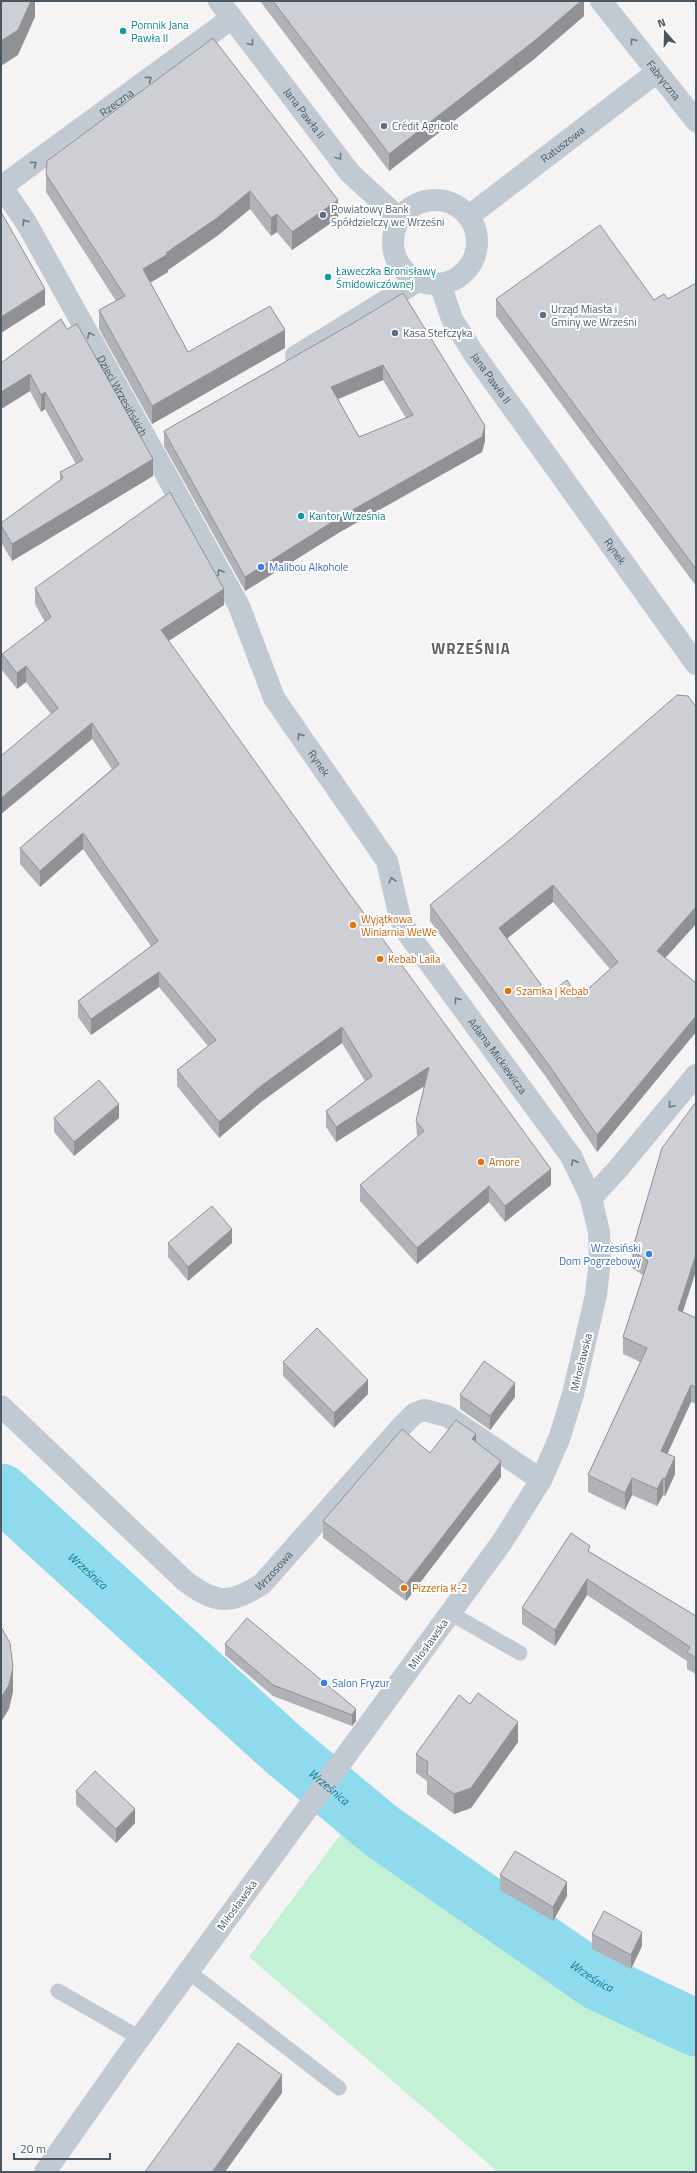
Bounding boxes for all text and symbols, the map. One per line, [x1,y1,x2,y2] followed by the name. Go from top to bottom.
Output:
[645,12,685,52] north arrow
[655,14,668,31] text: N
[131,17,189,46] place label: Pomnik Jana Pawła II
[118,26,128,36] marker: Pomnik Jana Pawła II
[246,39,254,46] one-way arrow
[631,39,638,46] one-way arrow
[643,57,685,104] street label: Fabryczna
[145,76,152,83] one-way arrow
[96,84,137,120] street label: Rzeczna
[280,85,329,142] street label: Jana Pawła II
[392,118,459,134] place label: Crédit Agricole
[379,121,389,131] marker: Crédit Agricole
[537,122,588,166] street label: Ratuszowa
[334,153,341,160] one-way arrow
[29,162,36,169] one-way arrow
[331,201,445,230] place label: Powiatowy Bank Spółdzielczy we Wrześni
[318,210,328,220] marker: Powiatowy Bank Spółdzielczy we Wrześni
[23,219,30,226] one-way arrow
[335,263,437,292] place label: Ławeczka Bronisławy Śmidowiczównej
[323,272,333,282] marker: Ławeczka Bronisławy Śmidowiczównej
[551,301,637,330] place label: Urząd Miasta i Gminy we Wrześni
[538,310,548,320] marker: Urząd Miasta i Gminy we Wrześni
[403,325,473,341] place label: Kasa Stefczyka
[390,328,400,338] marker: Kasa Stefczyka
[87,332,94,339] one-way arrow
[467,349,515,407] street label: Jana Pawła II
[93,352,151,439] street label: Dzieci Wrzesińskich
[309,508,386,524] place label: Kantor Września
[296,511,306,521] marker: Kantor Września
[600,535,631,568] street label: Rynek
[269,559,349,575] place label: Malibou Alkohole
[256,562,266,572] marker: Malibou Alkohole
[217,568,225,576] one-way arrow
[431,637,511,660] district label: WRZEŚNIA
[297,733,305,740] one-way arrow
[304,747,334,780] street label: Rynek
[388,877,396,883] one-way arrow
[361,911,437,940] place label: Wyjątkowa Winiarnia WeWe
[348,920,358,930] marker: Wyjątkowa Winiarnia WeWe
[388,951,441,967] place label: Kebab Laila
[375,954,385,964] marker: Kebab Laila
[516,983,589,999] place label: Szamka | Kebab
[503,986,513,996] marker: Szamka | Kebab
[454,997,462,1004] one-way arrow
[464,1015,531,1098] street label: Adama Mickiewicza
[669,1101,676,1108] one-way arrow
[489,1154,520,1170] place label: Amore
[476,1157,486,1167] marker: Amore
[571,1159,579,1167] one-way arrow
[559,1240,642,1269] place label: Wrzesiński Dom Pogrzebowy
[644,1249,654,1259] marker: Wrzesiński Dom Pogrzebowy
[566,1331,596,1393] street label: Miłosławska
[63,1547,113,1594] water label: Wrześnica
[252,1547,296,1594] street label: Wrzosowa
[412,1580,467,1596] place label: Pizzeria K-2
[399,1583,409,1593] marker: Pizzeria K-2
[404,1615,452,1673] street label: Miłosławska
[332,1675,390,1691] place label: Salon Fryzur
[319,1678,329,1688] marker: Salon Fryzur
[304,1764,354,1810] water label: Wrześnica
[213,1876,261,1934] street label: Miłosławska
[566,1955,617,1997] water label: Wrześnica
[14,2135,110,2161] scale bar
[20,2139,46,2158] text: 20 m

